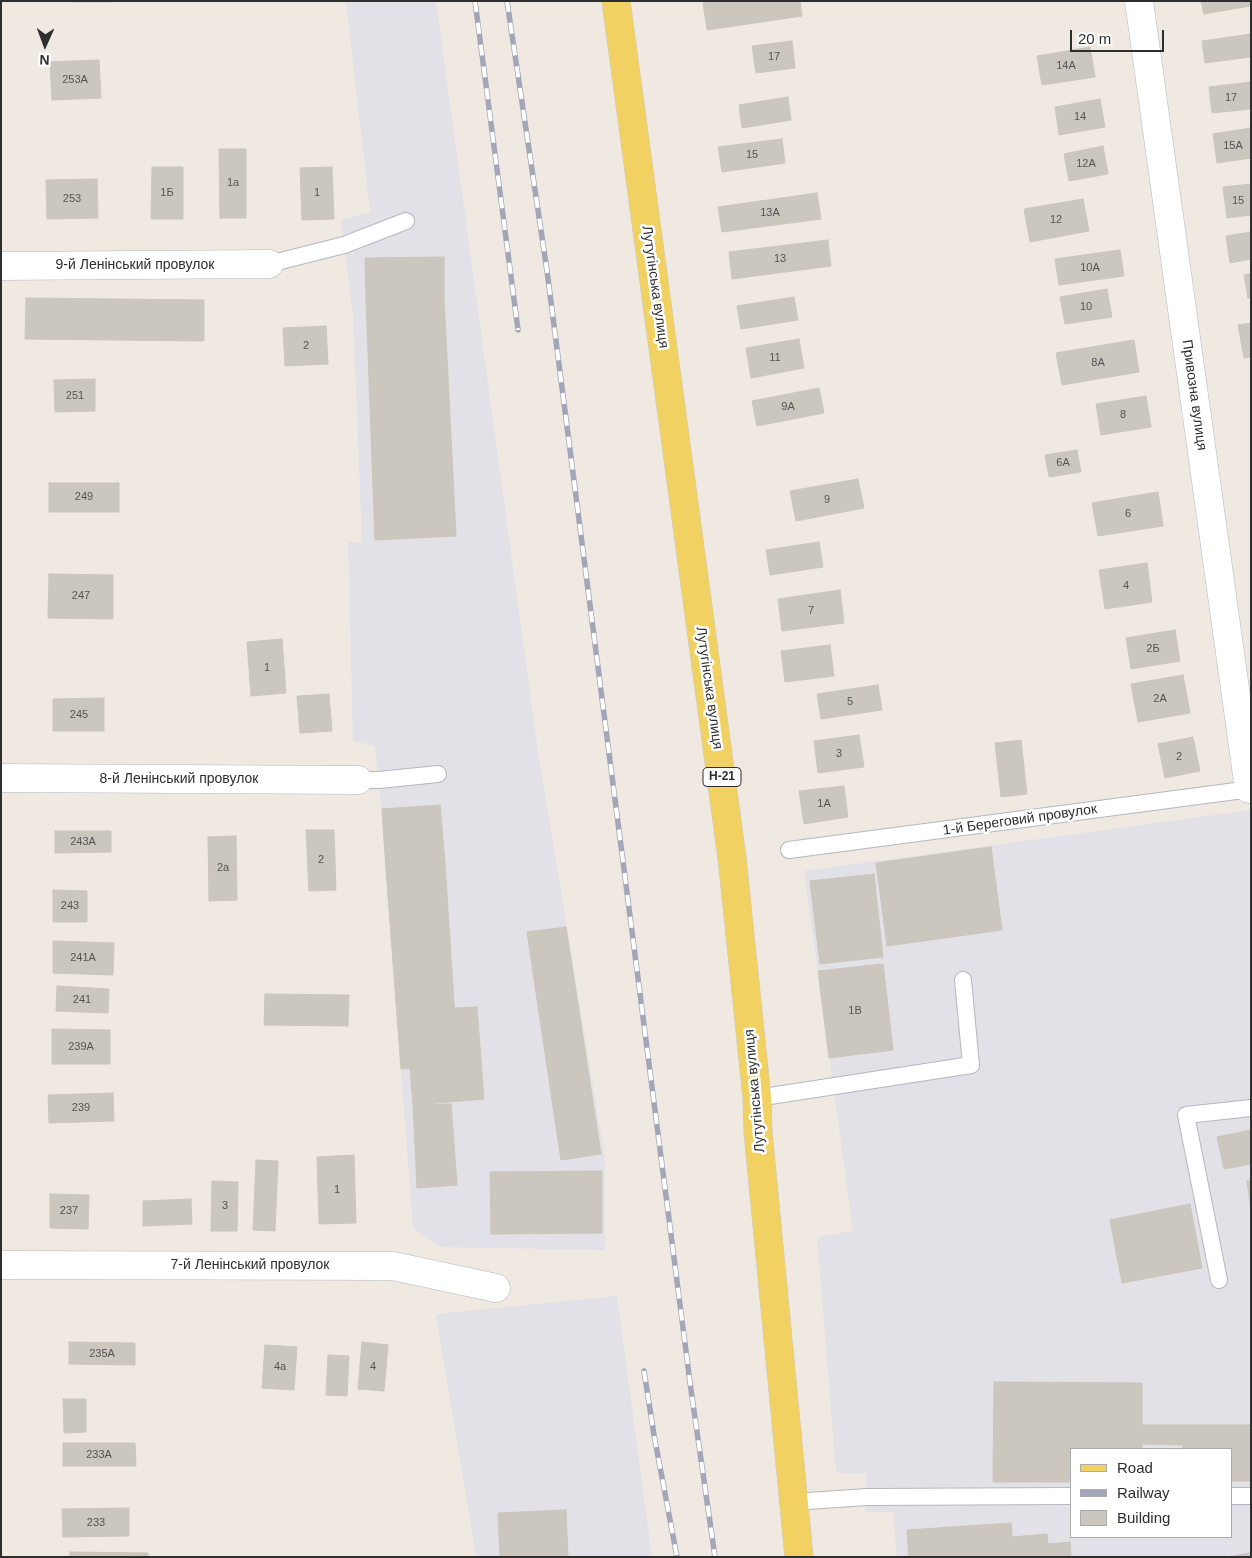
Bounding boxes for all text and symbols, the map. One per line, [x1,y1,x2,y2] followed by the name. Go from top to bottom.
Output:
[20,20,70,70] north arrow
[1072,20,1166,52] scale bar
[1078,30,1111,47] text: 20 m
[768,50,780,64] house number: 17
[39,52,50,68] text: N
[1056,59,1076,73] house number: 14А
[62,73,88,87] house number: 253А
[1225,91,1237,105] house number: 17
[1074,110,1086,124] house number: 14
[1223,139,1243,153] house number: 15А
[746,148,758,162] house number: 15
[1076,157,1096,171] house number: 12А
[227,176,239,190] house number: 1а
[160,186,174,200] house number: 1Б
[314,186,320,200] house number: 1
[63,192,81,206] house number: 253
[1232,194,1244,208] house number: 15
[760,206,780,220] house number: 13А
[1050,213,1062,227] house number: 12
[638,225,672,349] street label: Лутугінська вулиця
[774,252,786,266] house number: 13
[56,257,214,273] street label: 9-й Ленінський провулок
[1080,261,1100,275] house number: 10А
[1080,300,1092,314] house number: 10
[1178,338,1210,452] street label: Привозна вулиця
[303,339,309,353] house number: 2
[769,351,781,365] house number: 11
[1091,356,1105,370] house number: 8А
[66,389,84,403] house number: 251
[781,400,795,414] house number: 9А
[1120,408,1126,422] house number: 8
[1056,456,1070,470] house number: 6А
[75,490,93,504] house number: 249
[824,493,830,507] house number: 9
[1125,507,1131,521] house number: 6
[1123,579,1129,593] house number: 4
[72,589,90,603] house number: 247
[808,604,814,618] house number: 7
[692,626,726,750] street label: Лутугінська вулиця
[1146,642,1160,656] house number: 2Б
[264,661,270,675] house number: 1
[1153,692,1167,706] house number: 2А
[847,695,853,709] house number: 5
[70,708,88,722] house number: 245
[836,747,842,761] house number: 3
[1176,750,1182,764] house number: 2
[703,768,741,786] road number: Н-21
[100,771,258,787] street label: 8-й Ленінський провулок
[817,797,831,811] house number: 1А
[942,801,1098,839] street label: 1-й Береговий провулок
[70,835,96,849] house number: 243А
[318,853,324,867] house number: 2
[217,861,229,875] house number: 2а
[61,899,79,913] house number: 243
[70,951,96,965] house number: 241А
[73,993,91,1007] house number: 241
[848,1004,862,1018] house number: 1В
[741,1029,769,1153] street label: Лутугінська вулиця
[68,1040,94,1054] house number: 239А
[72,1101,90,1115] house number: 239
[334,1183,340,1197] house number: 1
[222,1199,228,1213] house number: 3
[60,1204,78,1218] house number: 237
[171,1257,329,1273] street label: 7-й Ленінський провулок
[89,1347,115,1361] house number: 235А
[274,1360,286,1374] house number: 4а
[370,1360,376,1374] house number: 4
[86,1448,112,1462] house number: 233А
[1070,1448,1232,1538] legend
[1117,1459,1153,1476] text: Road
[1117,1484,1170,1501] text: Railway
[1117,1509,1170,1526] text: Building
[87,1516,105,1530] house number: 233

